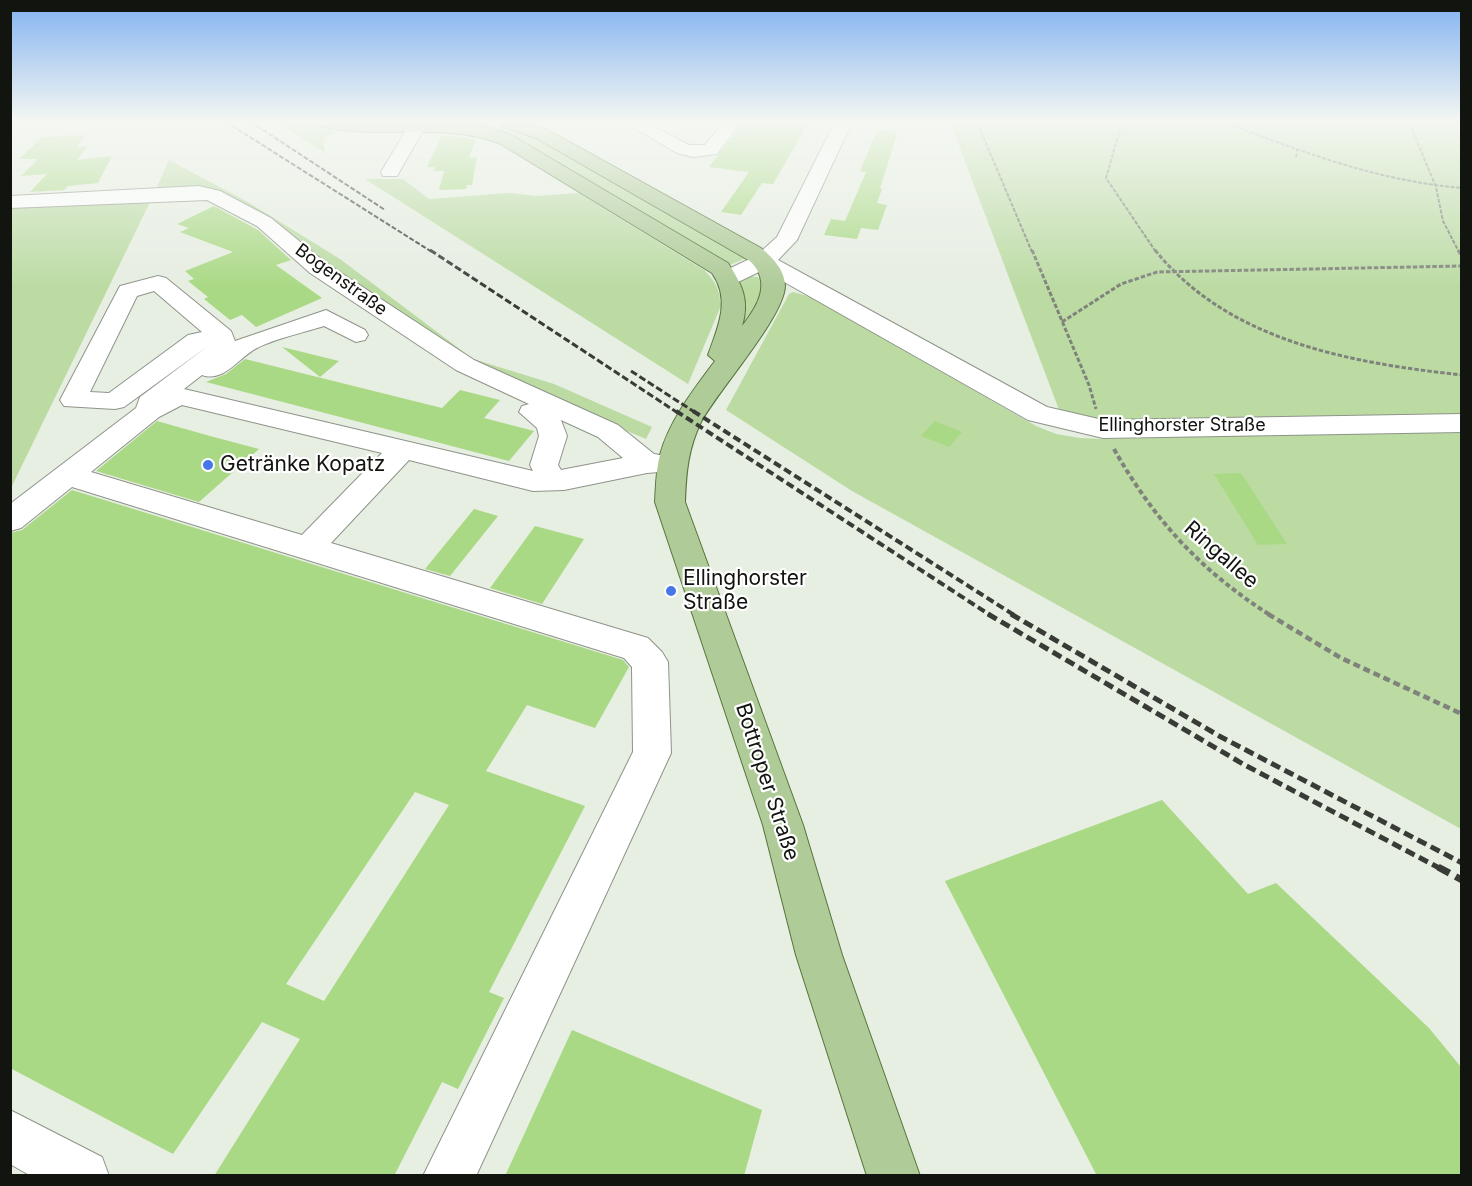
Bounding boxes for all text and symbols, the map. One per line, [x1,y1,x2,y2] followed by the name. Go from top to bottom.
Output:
[291,239,391,321] street label: Bogenstraße
[1098,415,1266,437] street label: Ellinghorster Straße
[220,452,385,478] place label: Getränke Kopatz
[201,458,215,472] marker: Getränke Kopatz
[1179,516,1263,594] street label: Ringallee
[683,566,807,616] place label: Ellinghorster Straße
[664,584,678,598] marker: Ellinghorster Straße
[730,700,804,864] street label: Bottroper Straße

